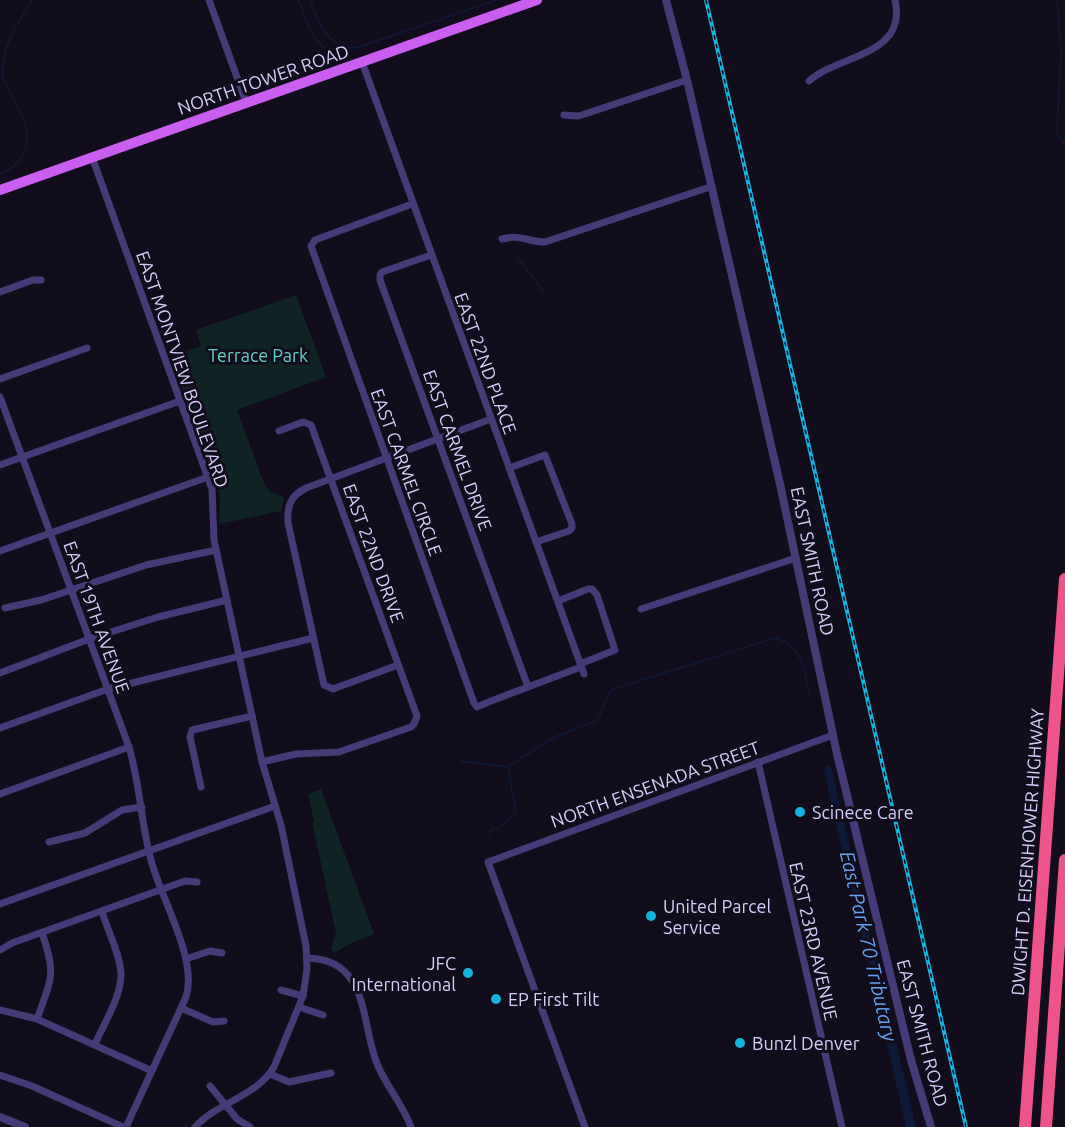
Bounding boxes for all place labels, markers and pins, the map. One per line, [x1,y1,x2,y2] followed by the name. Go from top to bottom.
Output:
[812,802,914,822] place label: Scinece Care
[793,805,807,819] marker: Scinece Care
[663,896,771,937] place label: United Parcel Service
[644,909,658,923] marker: United Parcel Service
[352,953,456,994] place label: JFC International
[461,966,475,980] marker: JFC International
[508,989,599,1009] place label: EP First Tilt
[489,992,503,1006] marker: EP First Tilt
[752,1033,860,1053] place label: Bunzl Denver
[733,1036,747,1050] marker: Bunzl Denver

